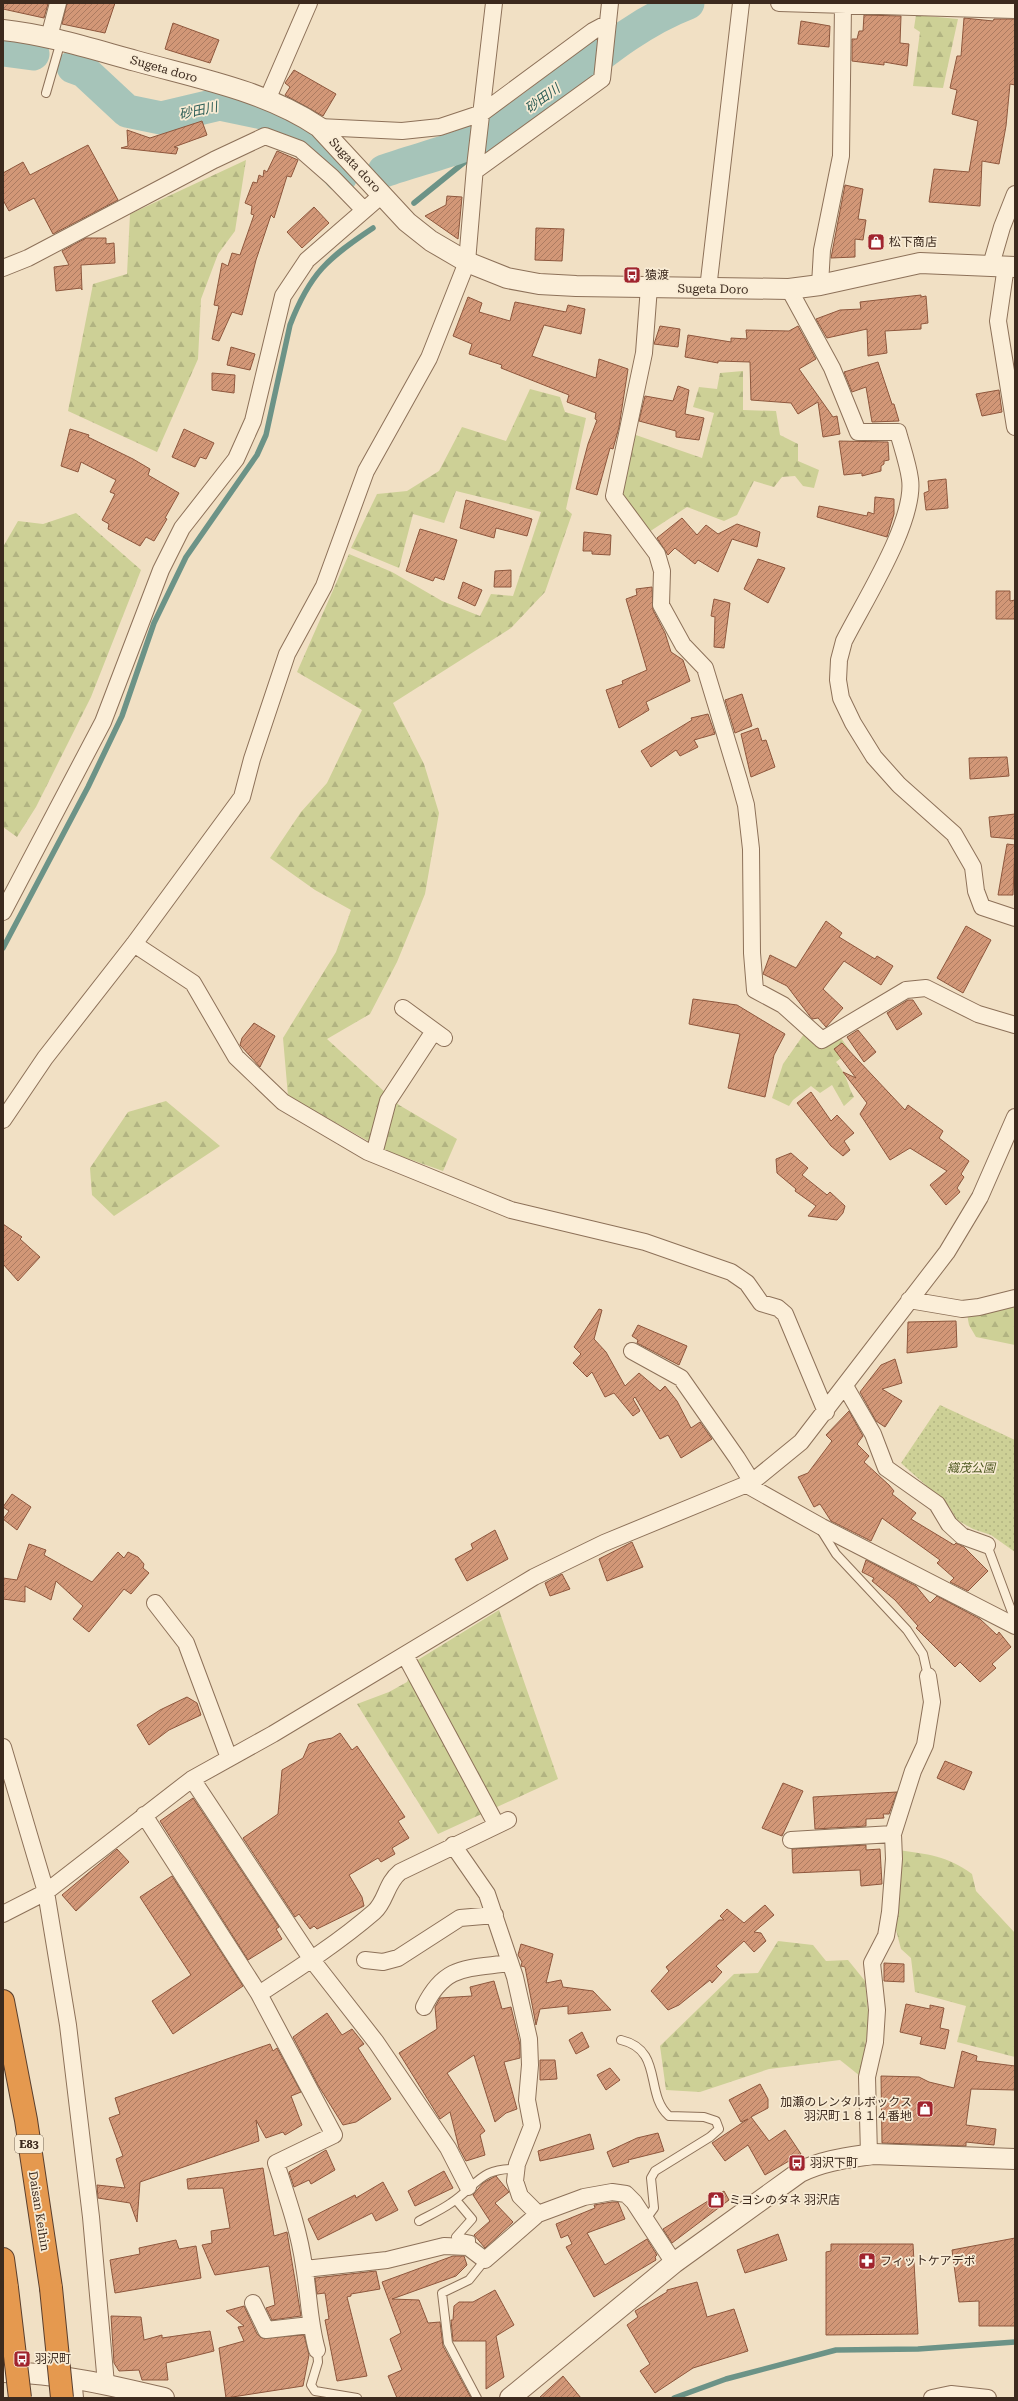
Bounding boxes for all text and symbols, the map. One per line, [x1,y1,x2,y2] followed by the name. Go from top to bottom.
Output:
[129,53,199,85] street label: Sugeta doro
[522,80,564,116] water label: 砂田川
[177,99,221,122] water label: 砂田川
[326,135,384,195] street label: Sugata doro
[866,232,886,252] shop icon: 松下商店
[889,235,937,249] place label: 松下商店
[622,265,642,285] bus stop icon: 猿渡
[645,268,669,282] place label: 猿渡
[677,281,749,297] street label: Sugeta Doro
[947,1461,997,1475] park label: 織茂公園
[780,2095,912,2123] place label: 加瀬のレンタルボックス 羽沢町１８１４番地
[915,2099,935,2119] shop icon: 加瀬のレンタルボックス 羽沢町１８１４番地
[15,2135,43,2153] road number: E83
[787,2153,807,2173] bus stop icon: 羽沢下町
[810,2156,858,2170] place label: 羽沢下町
[26,2170,52,2252] street label: Daisan Keihin
[706,2190,726,2210] shop icon: ミヨシのタネ 羽沢店
[729,2193,840,2207] place label: ミヨシのタネ 羽沢店
[857,2251,877,2271] pharmacy icon: フィットケアデポ
[880,2254,976,2268] place label: フィットケアデポ
[12,2349,32,2369] bus stop icon: 羽沢町
[35,2352,71,2366] place label: 羽沢町

